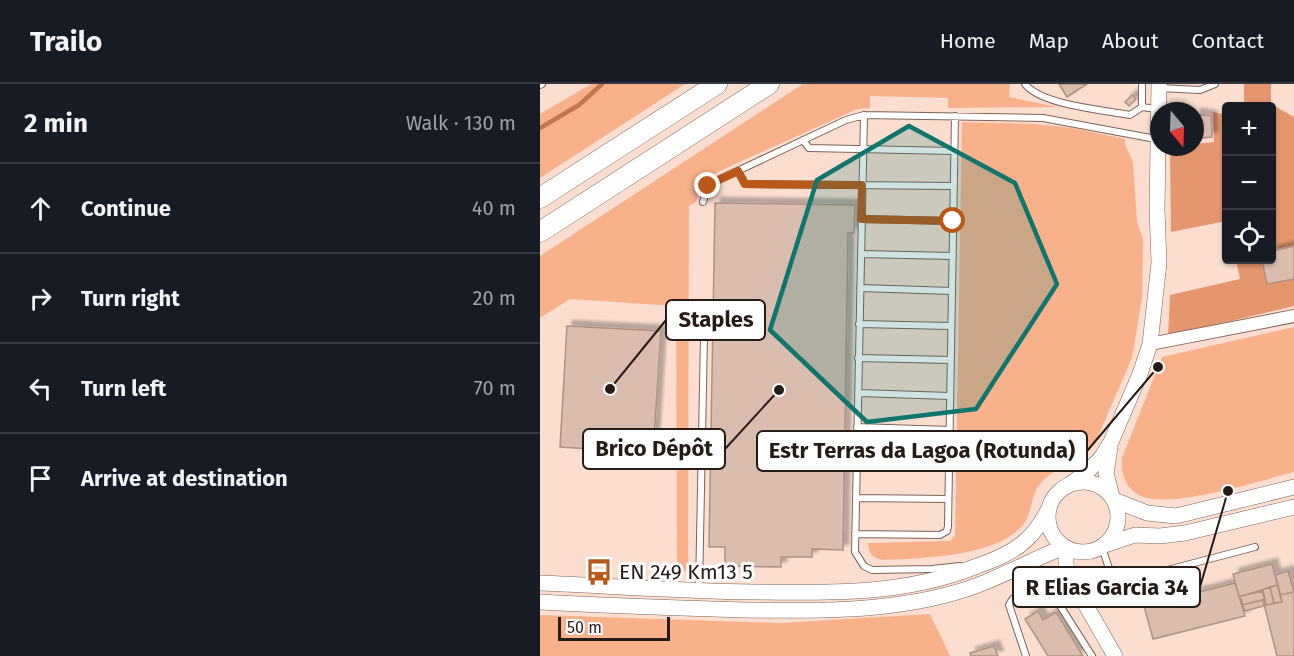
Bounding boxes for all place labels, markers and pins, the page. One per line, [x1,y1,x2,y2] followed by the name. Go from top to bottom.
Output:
[666,300,765,340] callout: Staples
[583,429,725,469] callout: Brico Dépôt
[757,431,1087,471] callout: Estr Terras da Lagoa (Rotunda)
[584,557,614,587] bus stop icon: EN 249 Km13 5
[619,559,753,585] place label: EN 249 Km13 5
[1013,567,1200,607] callout: R Elias Garcia 34

